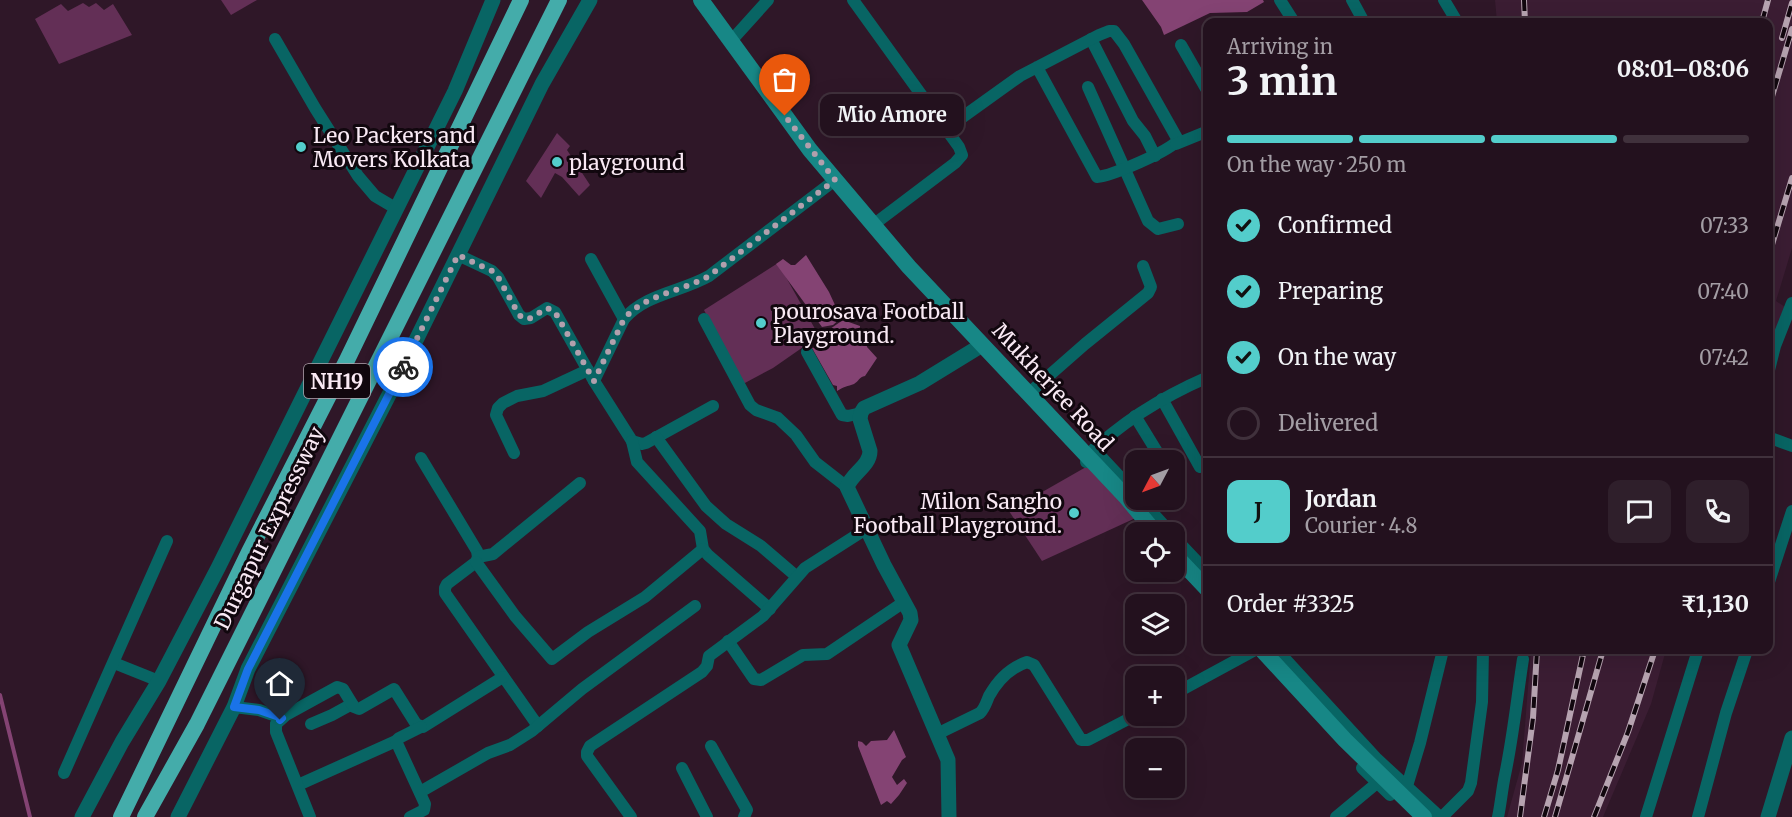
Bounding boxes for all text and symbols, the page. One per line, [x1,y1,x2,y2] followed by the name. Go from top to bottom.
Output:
[1227,34,1333,59] text: Arriving in
[759,54,810,116] pin
[1617,55,1749,83] text: 08:01–08:06
[1227,57,1337,106] text: 3 min
[768,63,801,96] icon: bag
[821,95,965,137] callout: Mio Amore
[837,102,947,127] text: Mio Amore
[313,122,476,173] place label: Leo Packers and Movers Kolkata
[294,140,308,154] marker: Leo Packers and Movers Kolkata
[569,149,685,176] place label: playground
[1227,152,1406,177] text: On the way · 250 m
[550,155,564,169] marker: playground
[1227,209,1260,242] icon: check
[1278,211,1392,239] text: Confirmed
[1700,213,1749,238] text: 07:33
[1227,275,1260,308] icon: check
[1278,277,1383,305] text: Preparing
[1697,279,1749,304] text: 07:40
[773,298,965,349] place label: pourosava Football Playground.
[754,316,768,330] marker: pourosava Football Playground.
[987,317,1119,457] street label: Mukherjee Road
[373,337,433,397] courier
[1227,341,1260,374] icon: check
[1278,343,1396,371] text: On the way
[1699,345,1749,370] text: 07:42
[387,351,420,384] icon: bike
[304,364,370,398] road number: NH19
[1278,409,1378,437] text: Delivered
[208,421,330,634] street label: Durgapur Expressway
[1125,450,1185,510] north arrow
[1125,450,1185,798] map controls
[1608,480,1671,543] button: chat
[1686,480,1749,543] button: phone
[1305,485,1377,513] text: Jordan
[853,488,1062,539] place label: Milon Sangho Football Playground.
[1254,497,1263,525] text: J
[1067,506,1081,520] marker: Milon Sangho Football Playground.
[1305,513,1417,538] text: Courier · 4.8
[1125,522,1185,582] button: locate
[1227,590,1355,618] text: Order #3325
[1681,590,1749,618] text: ₹1,130
[1125,594,1185,654] button: layers
[254,658,305,720] pin
[1125,666,1185,726] button: +
[263,667,296,700] icon: home
[1125,738,1185,798] button: −

